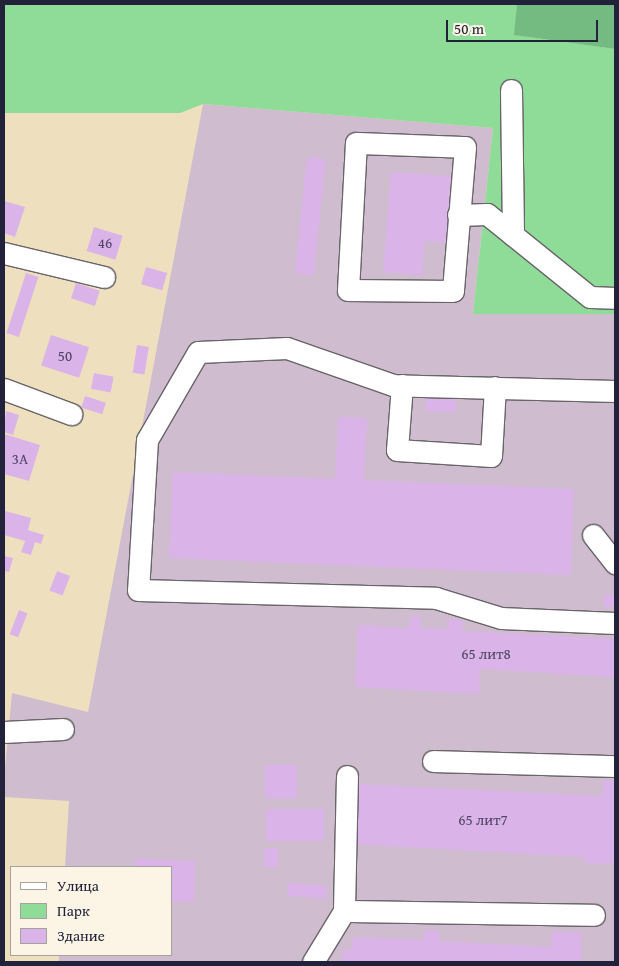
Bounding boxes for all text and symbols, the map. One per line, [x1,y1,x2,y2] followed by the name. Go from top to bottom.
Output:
[449,10,602,42] scale bar
[454,18,484,39] text: 50 m
[98,234,112,252] house number: 46
[58,347,72,365] house number: 50
[12,450,28,468] house number: 3А
[461,645,511,663] house number: 65 лит8
[458,811,508,829] house number: 65 лит7
[10,866,172,956] legend
[57,875,99,896] text: Улица
[57,900,90,921] text: Парк
[57,925,105,946] text: Здание

